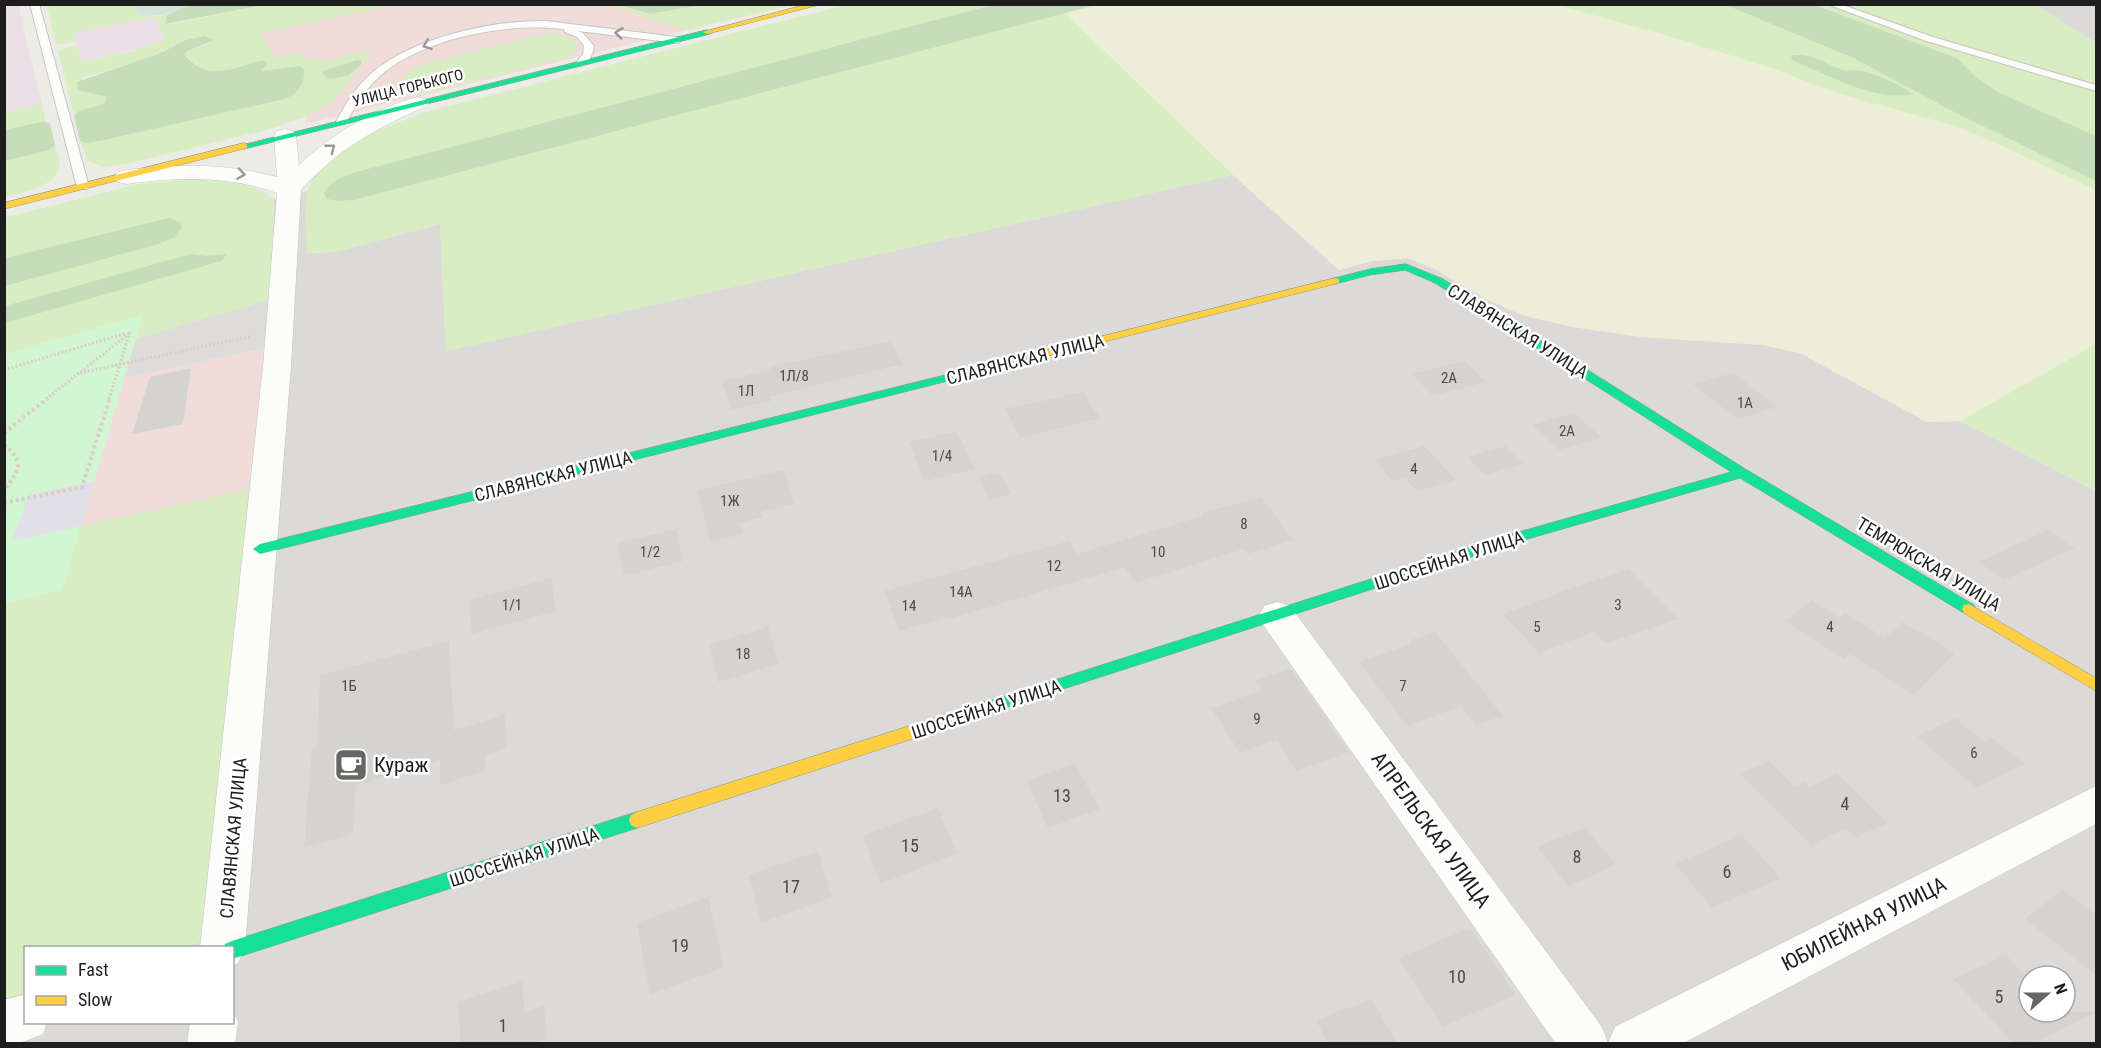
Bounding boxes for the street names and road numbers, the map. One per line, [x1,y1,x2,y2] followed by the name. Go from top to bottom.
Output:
[351,66,465,110] street label: УЛИЦА ГОРЬКОГО
[1444,279,1593,383] street label: СЛАВЯНСКАЯ УЛИЦА
[944,329,1107,389] street label: СЛАВЯНСКАЯ УЛИЦА
[472,446,635,506] street label: СЛАВЯНСКАЯ УЛИЦА
[1853,513,2005,616] street label: ТЕМРЮКСКАЯ УЛИЦА
[1372,526,1527,594] street label: ШОССЕЙНАЯ УЛИЦА
[909,675,1064,743] street label: ШОССЕЙНАЯ УЛИЦА
[1366,747,1496,913] street label: АПРЕЛЬСКАЯ УЛИЦА
[216,756,251,919] street label: СЛАВЯНСКАЯ УЛИЦА
[447,823,602,891] street label: ШОССЕЙНАЯ УЛИЦА
[1778,872,1950,976] street label: ЮБИЛЕЙНАЯ УЛИЦА

